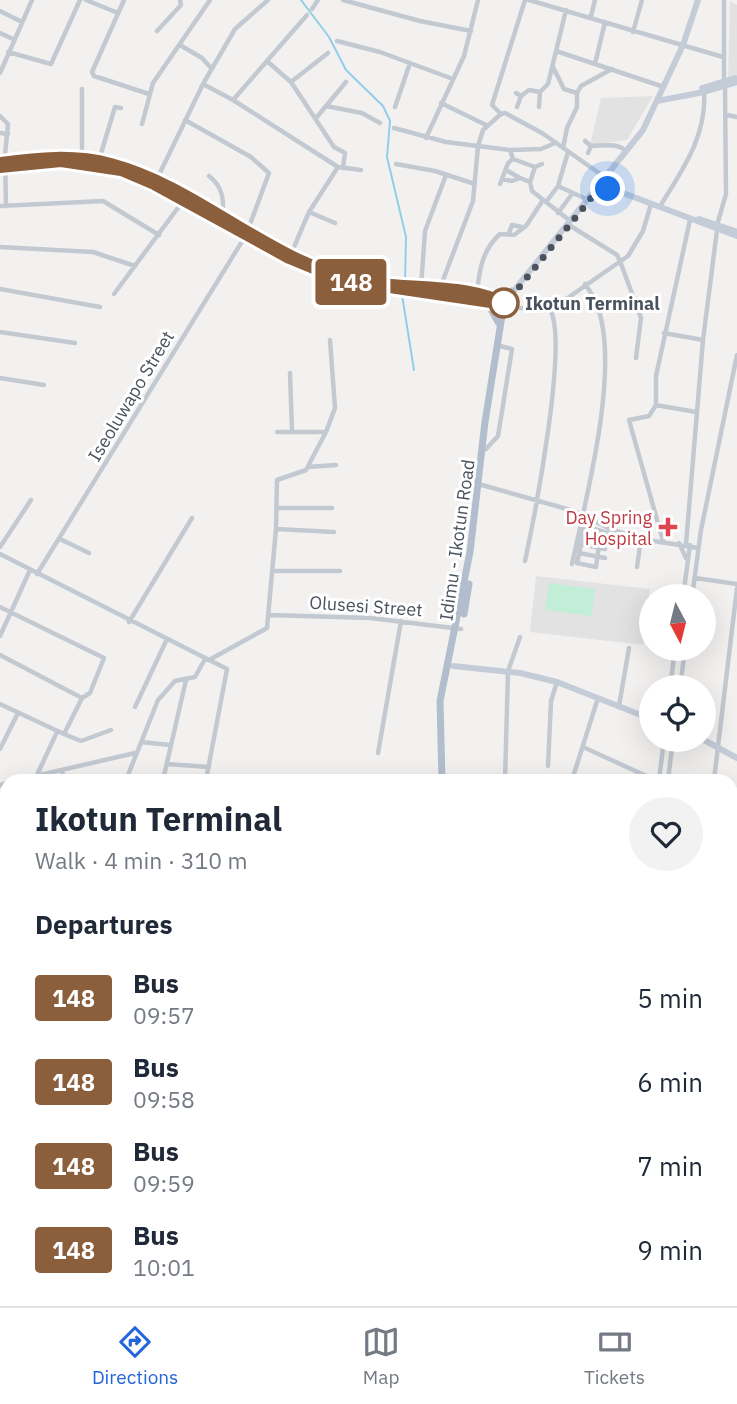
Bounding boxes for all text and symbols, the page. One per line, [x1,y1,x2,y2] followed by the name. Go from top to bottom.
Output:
[590,171,625,206] your location
[311,259,391,305] line badge: 148
[329,266,373,298] text: 148
[489,288,519,318] marker: Ikotun Terminal
[525,292,660,315] place label: Ikotun Terminal
[83,326,179,466] street label: Iseoluwapo Street
[434,458,480,622] street label: Idimu - Ikotun Road
[565,506,652,550] place label: Day Spring Hospital
[658,517,678,537] marker: Day Spring Hospital
[639,584,716,662] north arrow
[639,584,716,752] map controls
[309,591,423,621] street label: Olusesi Street
[639,675,716,752] button: locate
[35,797,282,840] text: Ikotun Terminal
[629,797,703,871] button: heart
[35,845,248,875] text: Walk · 4 min · 310 m
[35,907,173,941] text: Departures
[133,966,179,1000] text: Bus
[637,981,703,1015] text: 5 min
[52,982,95,1014] text: 148
[133,1000,195,1030] text: 09:57
[133,1050,179,1084] text: Bus
[637,1065,703,1099] text: 6 min
[52,1066,95,1098] text: 148
[133,1084,195,1114] text: 09:58
[133,1134,179,1168] text: Bus
[637,1149,703,1183] text: 7 min
[52,1150,95,1182] text: 148
[133,1168,195,1198] text: 09:59
[133,1218,179,1252] text: Bus
[637,1233,703,1267] text: 9 min
[52,1234,95,1266] text: 148
[133,1252,195,1282] text: 10:01
[92,1323,178,1389] tab: Directions
[362,1323,400,1389] tab: Map
[584,1323,645,1389] tab: Tickets

